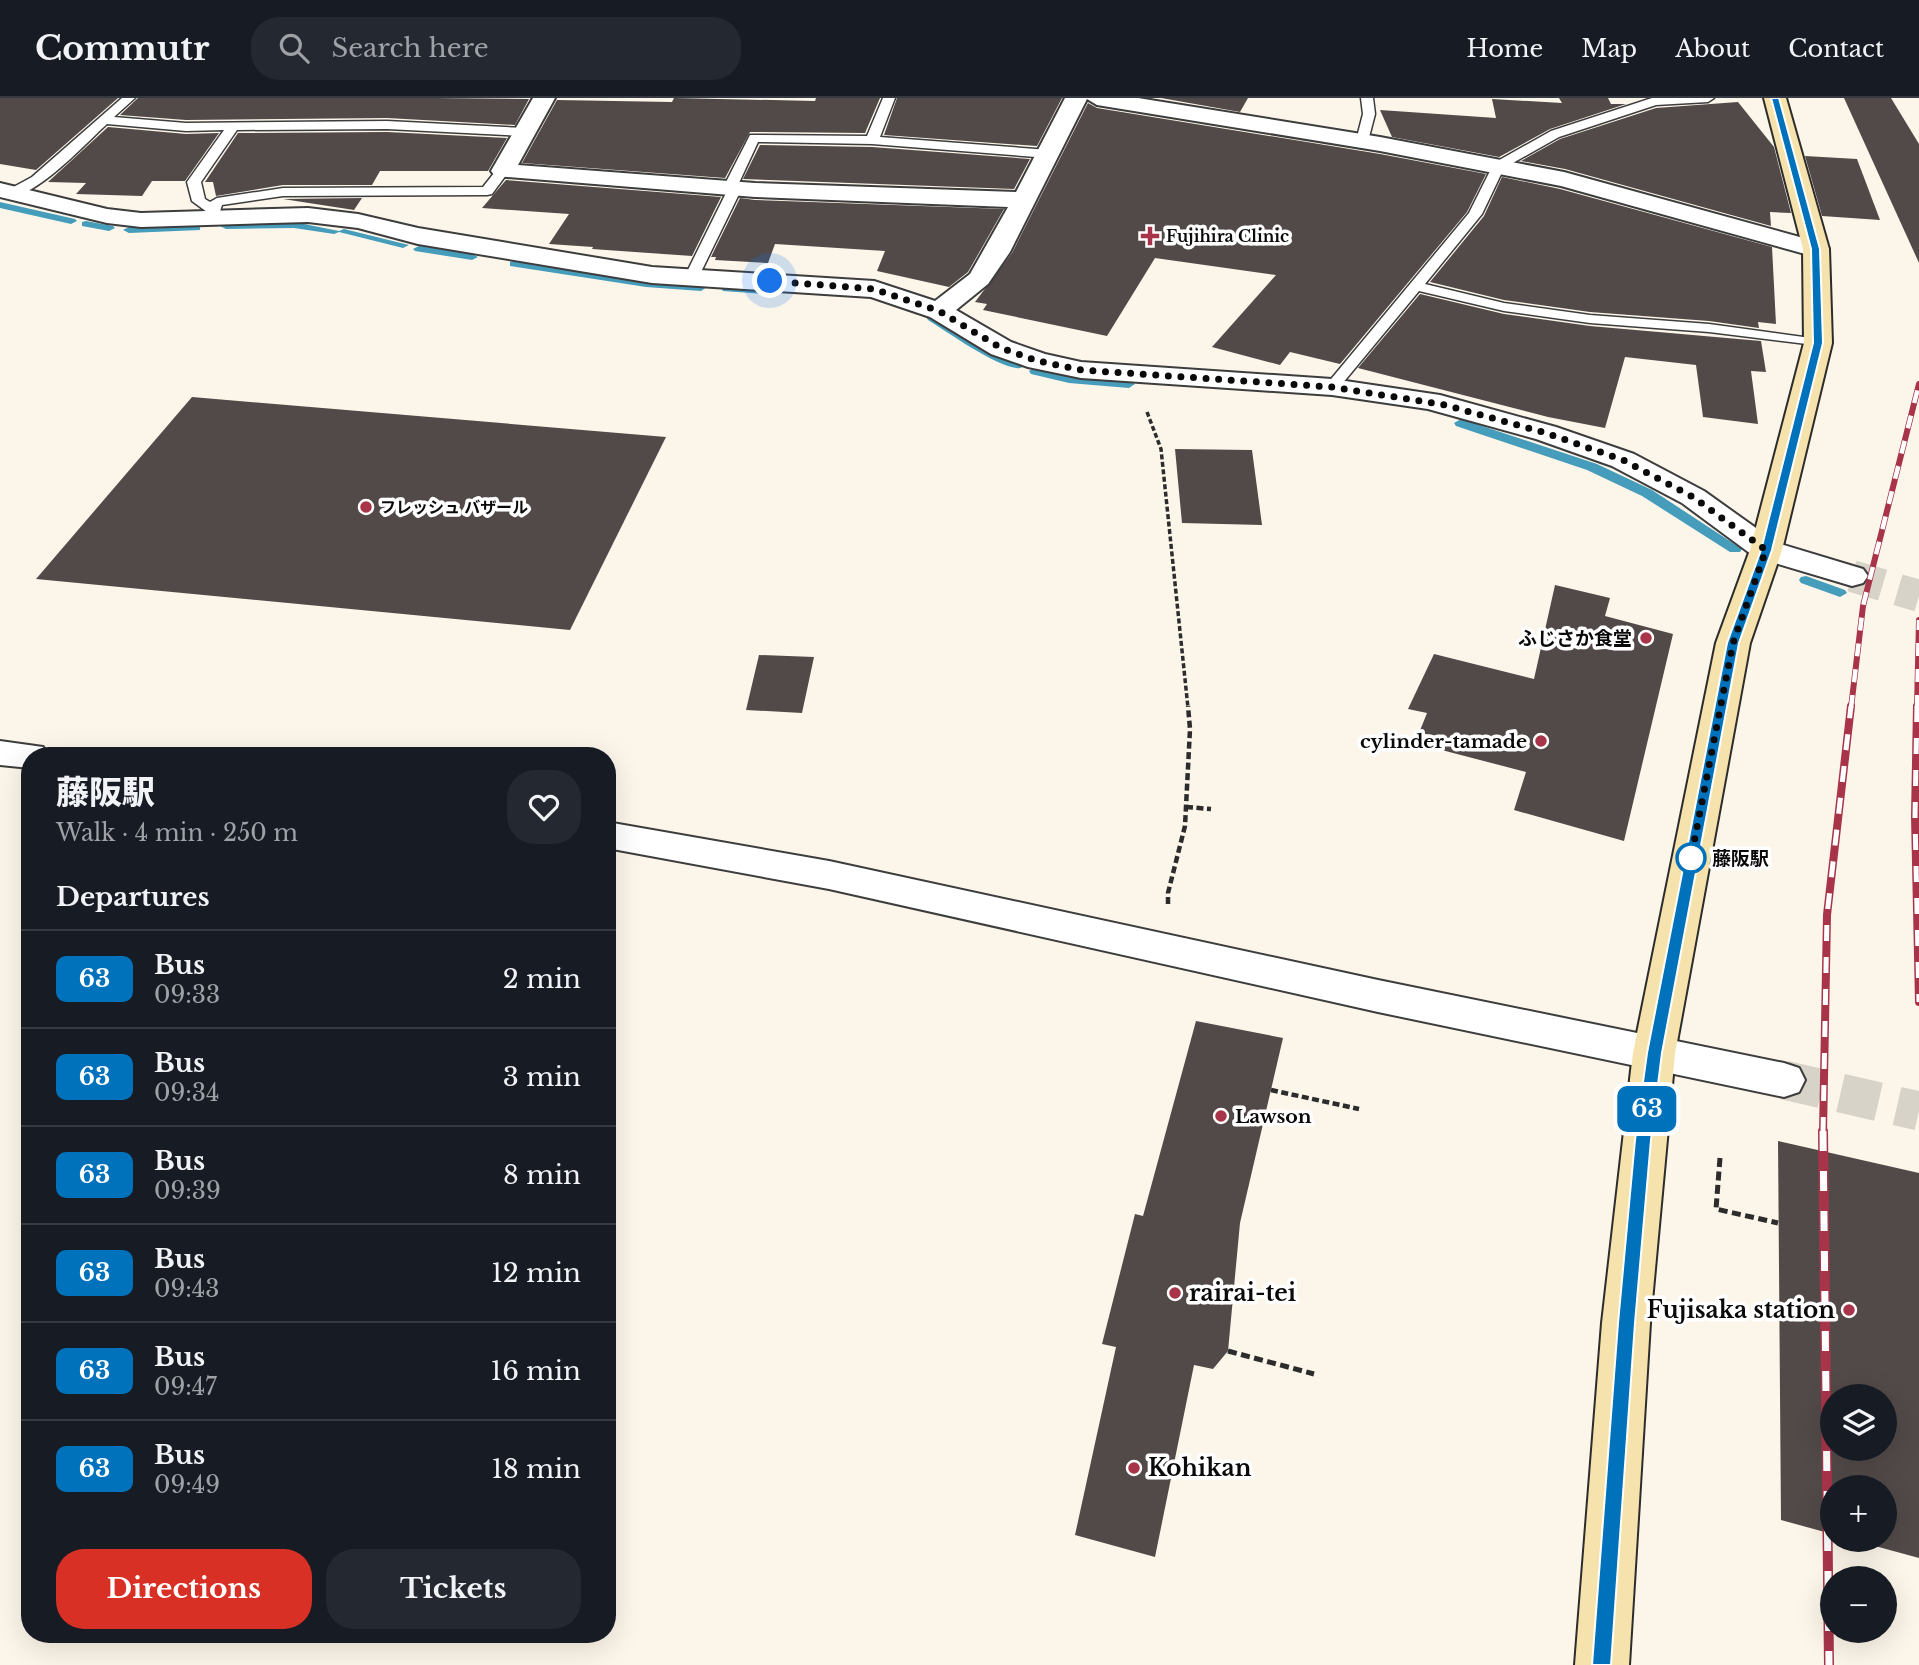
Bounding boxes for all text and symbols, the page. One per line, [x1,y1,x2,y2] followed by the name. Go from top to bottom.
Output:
[251,17,741,80] search box
[35,28,209,69] text: Commutr
[275,29,313,67] icon: search
[331,32,489,64] text: Search here
[1467,34,1543,63] text: Home
[1581,34,1637,63] text: Map
[1675,34,1750,63] text: About
[1788,34,1884,63] text: Contact
[1140,226,1160,246] marker: Fujihira Clinic
[1166,226,1289,246] place label: Fujihira Clinic
[752,263,787,298] your location
[380,497,528,517] place label: フレッシュ バザール
[358,499,374,515] marker: フレッシュ バザール
[1518,627,1632,650] place label: ふじさか食堂
[1638,630,1654,646] marker: ふじさか食堂
[1360,730,1527,753] place label: cylinder-tamade
[1533,733,1549,749] marker: cylinder-tamade
[507,770,581,844] button: heart
[56,772,155,813] text: 藤阪駅
[56,819,298,847] text: Walk · 4 min · 250 m
[1676,843,1706,873] marker: 藤阪駅
[1712,847,1769,870] place label: 藤阪駅
[56,881,210,913] text: Departures
[154,949,205,981] text: Bus
[503,963,581,995] text: 2 min
[79,964,110,993] text: 63
[154,981,220,1009] text: 09:33
[154,1047,205,1079] text: Bus
[503,1061,581,1093] text: 3 min
[79,1062,110,1091] text: 63
[154,1079,219,1107] text: 09:34
[1616,1086,1678,1132] line badge: 63
[1631,1094,1663,1123] text: 63
[1235,1105,1312,1128] place label: Lawson
[1213,1108,1229,1124] marker: Lawson
[154,1145,205,1177] text: Bus
[503,1159,581,1191] text: 8 min
[79,1160,110,1189] text: 63
[154,1177,221,1205] text: 09:39
[154,1243,205,1275] text: Bus
[491,1257,581,1289] text: 12 min
[79,1258,110,1287] text: 63
[154,1275,219,1303] text: 09:43
[1189,1279,1296,1307] place label: rairai-tei
[1167,1285,1183,1301] marker: rairai-tei
[1647,1296,1835,1324] place label: Fujisaka station
[1841,1302,1857,1318] marker: Fujisaka station
[154,1341,205,1373] text: Bus
[491,1355,581,1387] text: 16 min
[79,1356,110,1385] text: 63
[154,1373,217,1401] text: 09:47
[1820,1384,1897,1643] map controls
[1820,1384,1897,1461] button: layers
[154,1439,205,1471] text: Bus
[492,1453,581,1485] text: 18 min
[79,1454,110,1483] text: 63
[1148,1454,1252,1482] place label: Kohikan
[1126,1460,1142,1476] marker: Kohikan
[154,1471,220,1499] text: 09:49
[1820,1475,1897,1552] button: +
[56,1549,312,1629] button: Directions
[326,1549,581,1629] button: Tickets
[1820,1566,1897,1643] button: −

